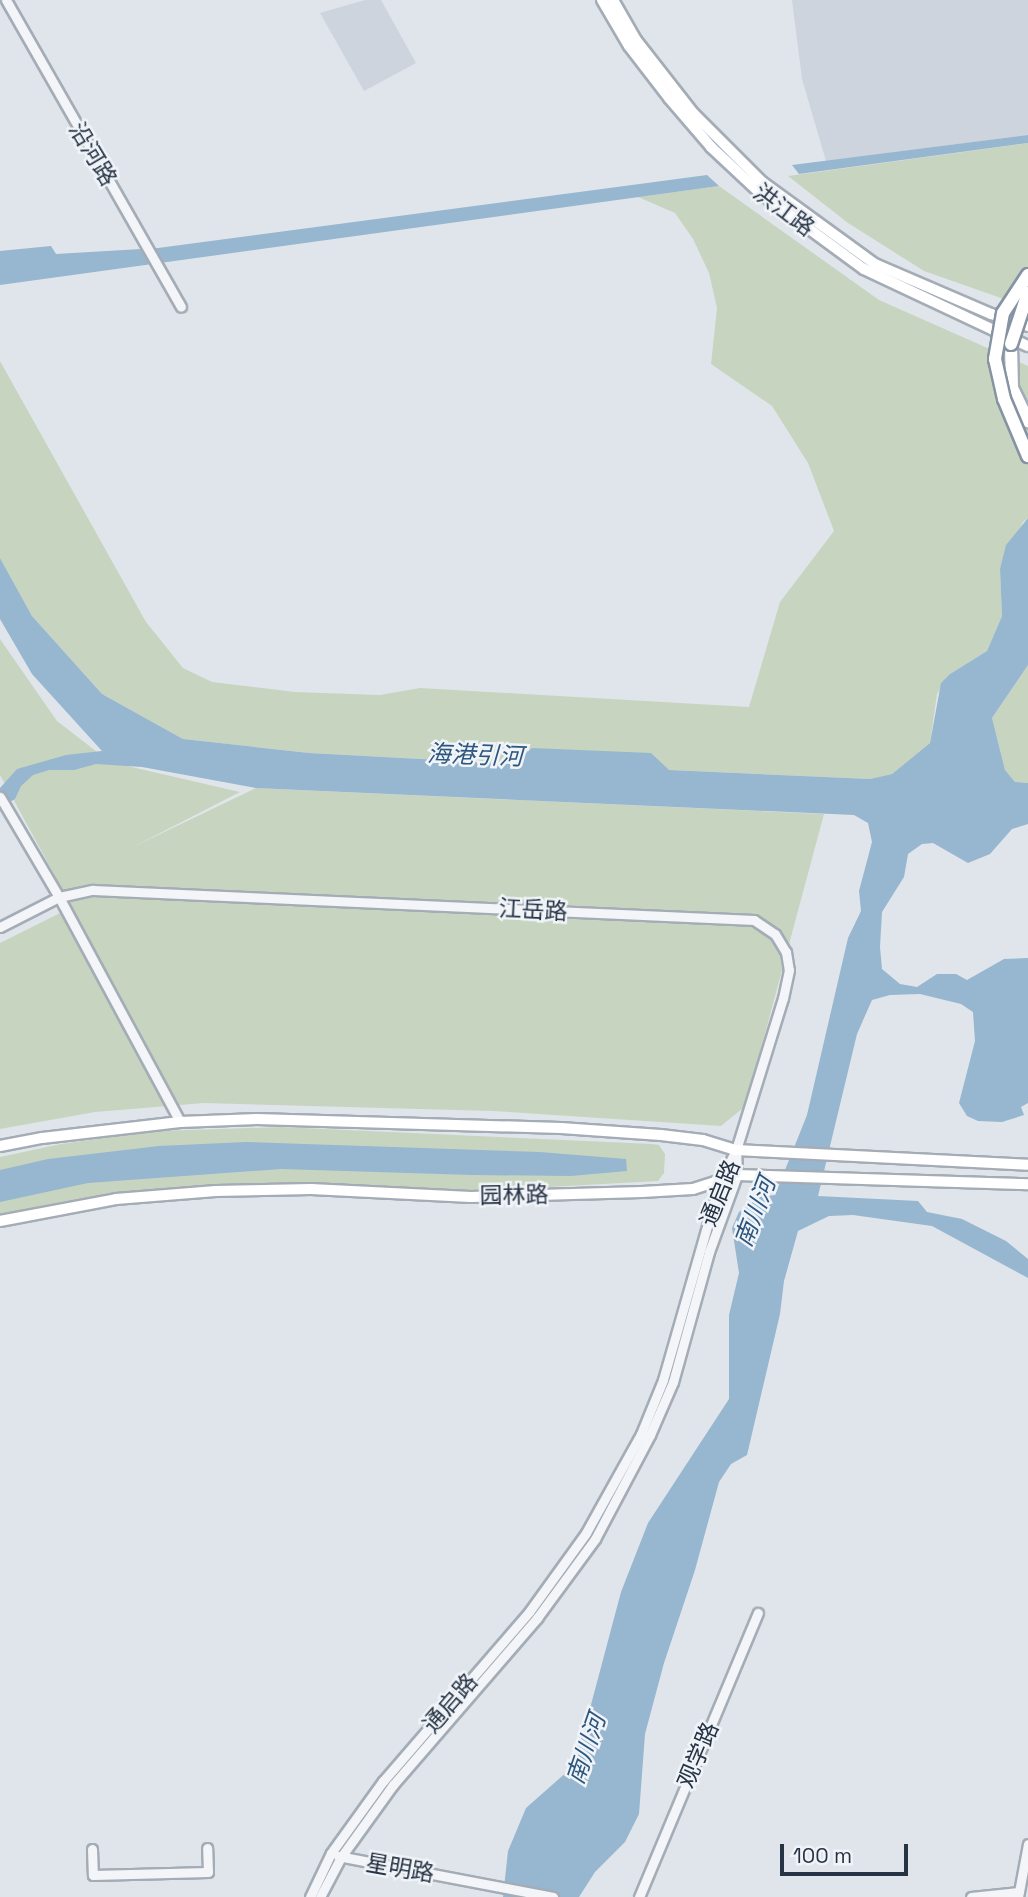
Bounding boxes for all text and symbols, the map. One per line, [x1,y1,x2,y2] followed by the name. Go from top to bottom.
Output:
[63,117,123,191] street label: 沿河路
[748,178,820,242] street label: 洪江路
[427,739,523,771] water label: 海港引河
[498,894,568,926] street label: 江岳路
[694,1156,746,1230] street label: 通启路
[729,1173,781,1251] water label: 南川河
[479,1181,549,1209] street label: 园林路
[417,1668,483,1738] street label: 通启路
[561,1710,611,1788] water label: 南川河
[672,1718,724,1792] street label: 观学路
[783,1830,911,1874] scale bar
[793,1842,852,1869] text: 100 m
[364,1848,436,1888] street label: 星明路

